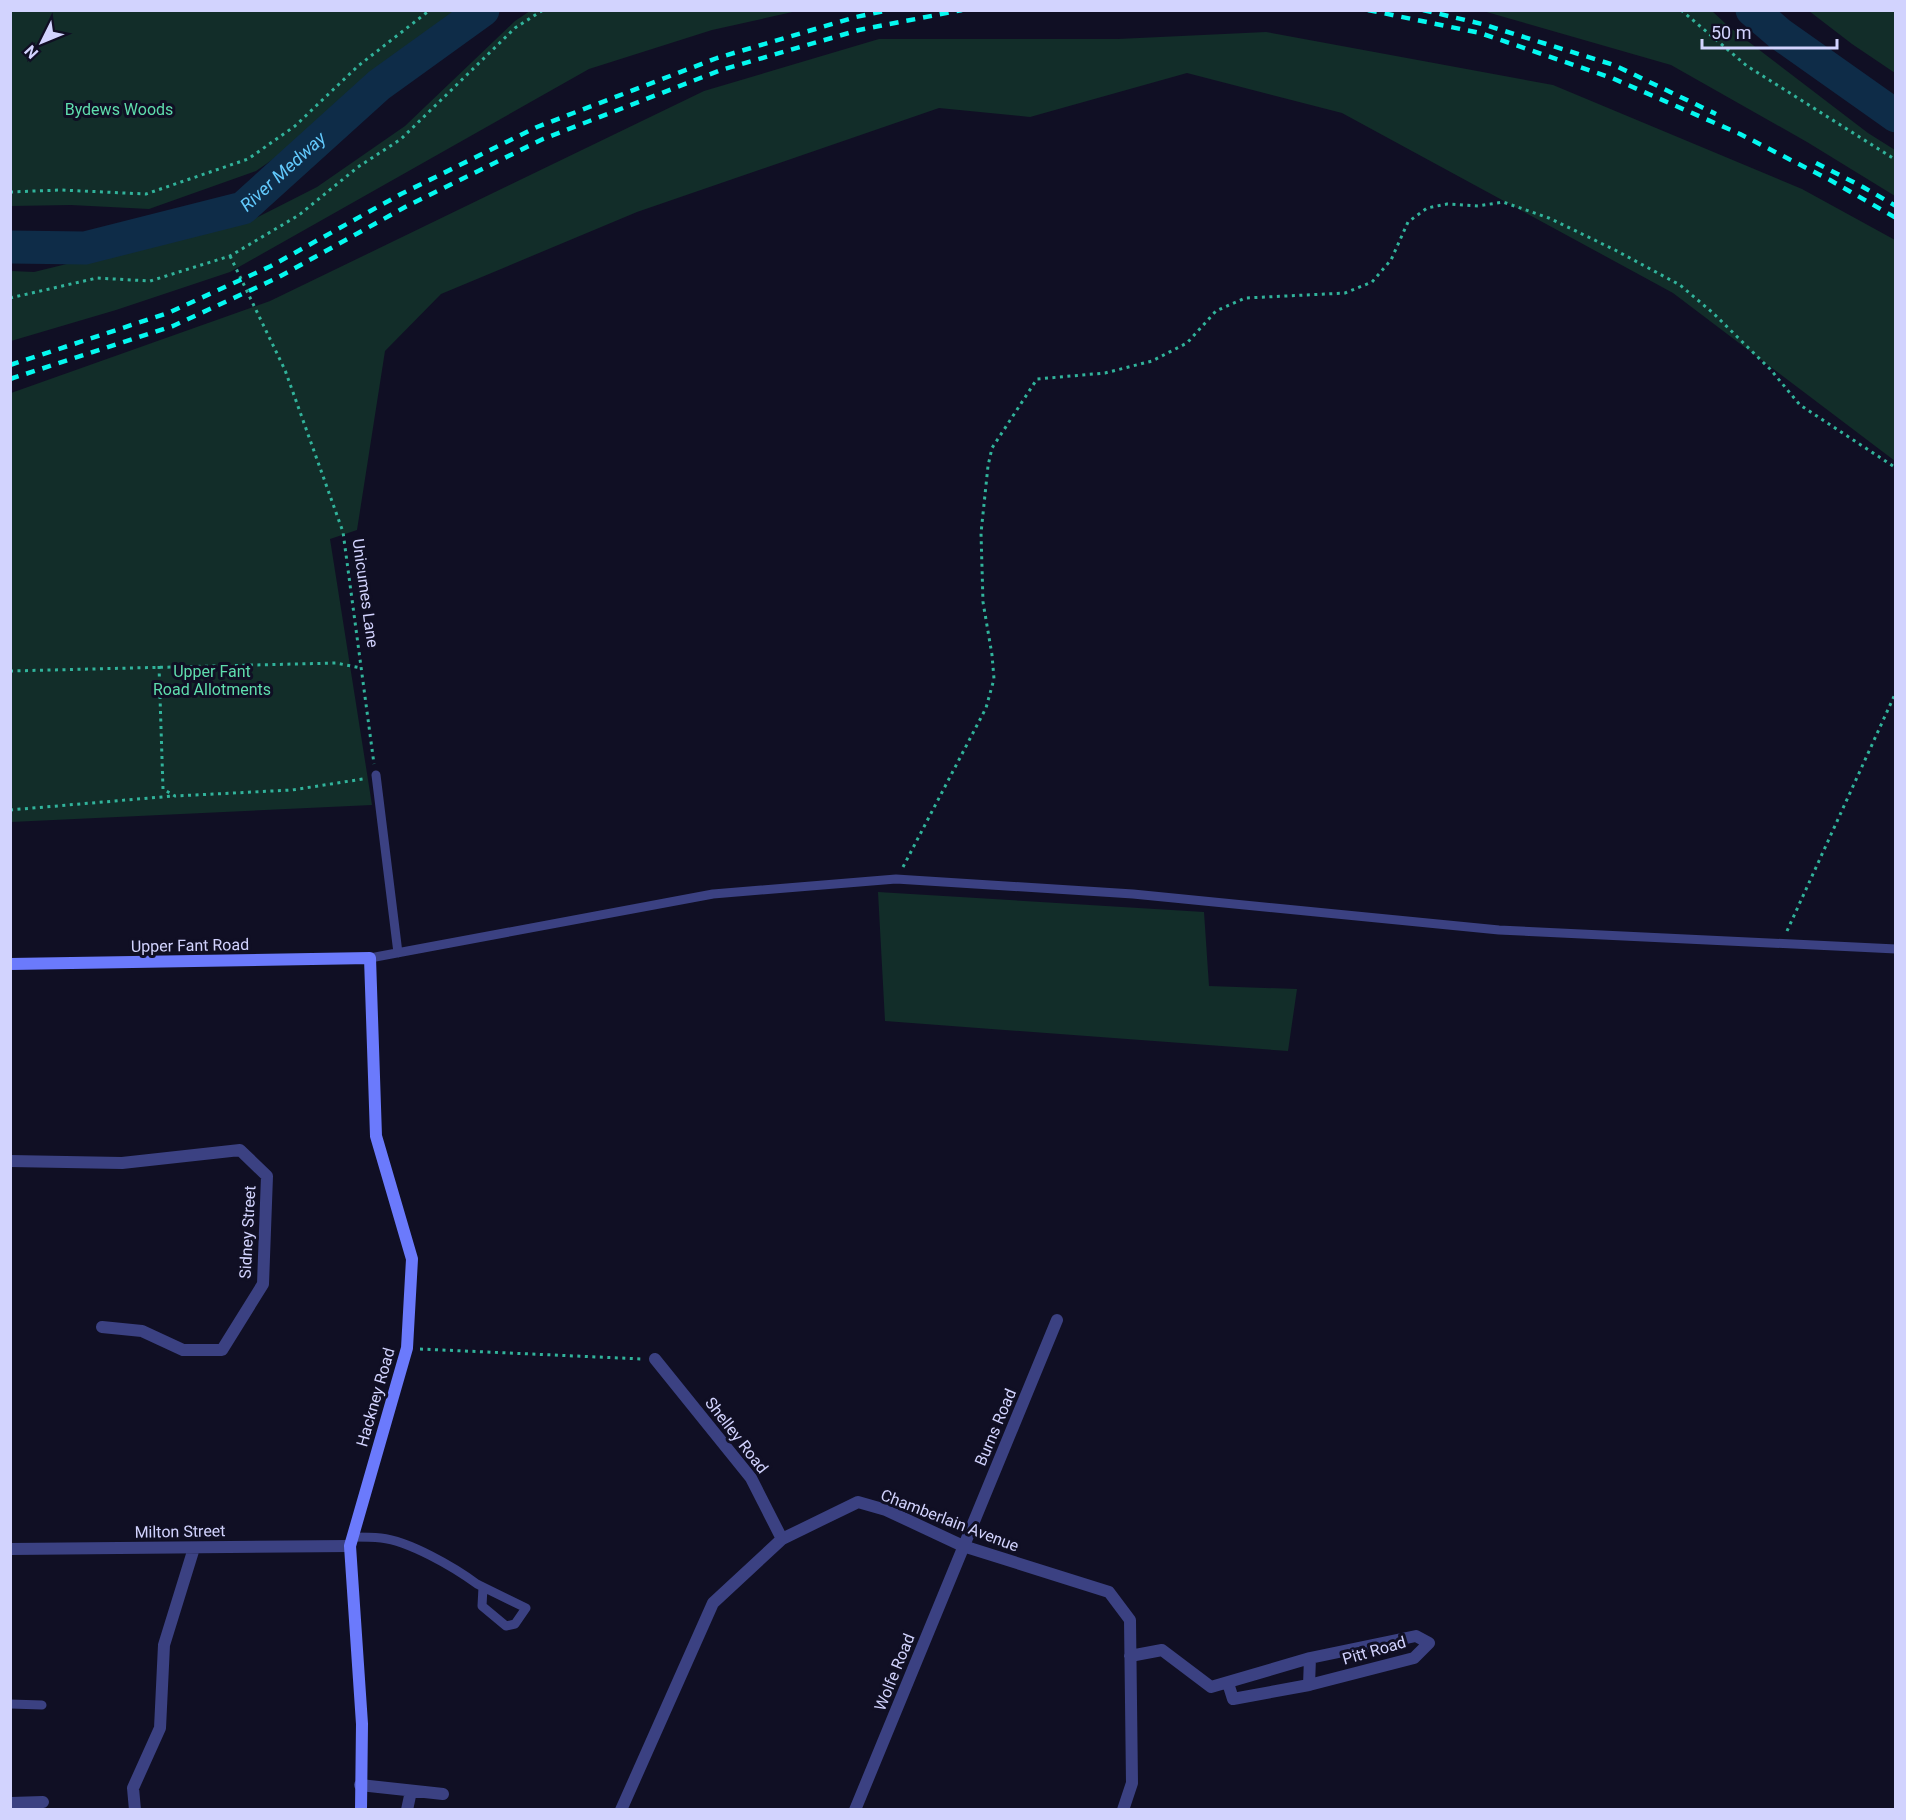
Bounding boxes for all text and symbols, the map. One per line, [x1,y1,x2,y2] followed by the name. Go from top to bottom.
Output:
[12,12,72,72] north arrow
[1702,12,1837,50] scale bar
[1711,22,1751,43] text: 50 m
[21,41,42,62] text: N
[65,100,173,119] park label: Bydews Woods
[236,127,330,215] water label: River Medway
[348,537,383,649] street label: Unicumes Lane
[153,662,271,699] park label: Upper Fant Road Allotments
[131,935,249,956] street label: Upper Fant Road
[236,1185,259,1279] street label: Sidney Street
[352,1345,399,1449] street label: Hackney Road
[971,1386,1020,1469] street label: Burns Road
[701,1394,772,1477] street label: Shelley Road
[878,1485,1022,1556] street label: Chamberlain Avenue
[134,1521,226,1542] street label: Milton Street
[870,1631,919,1714] street label: Wolfe Road
[1340,1632,1408,1669] street label: Pitt Road

